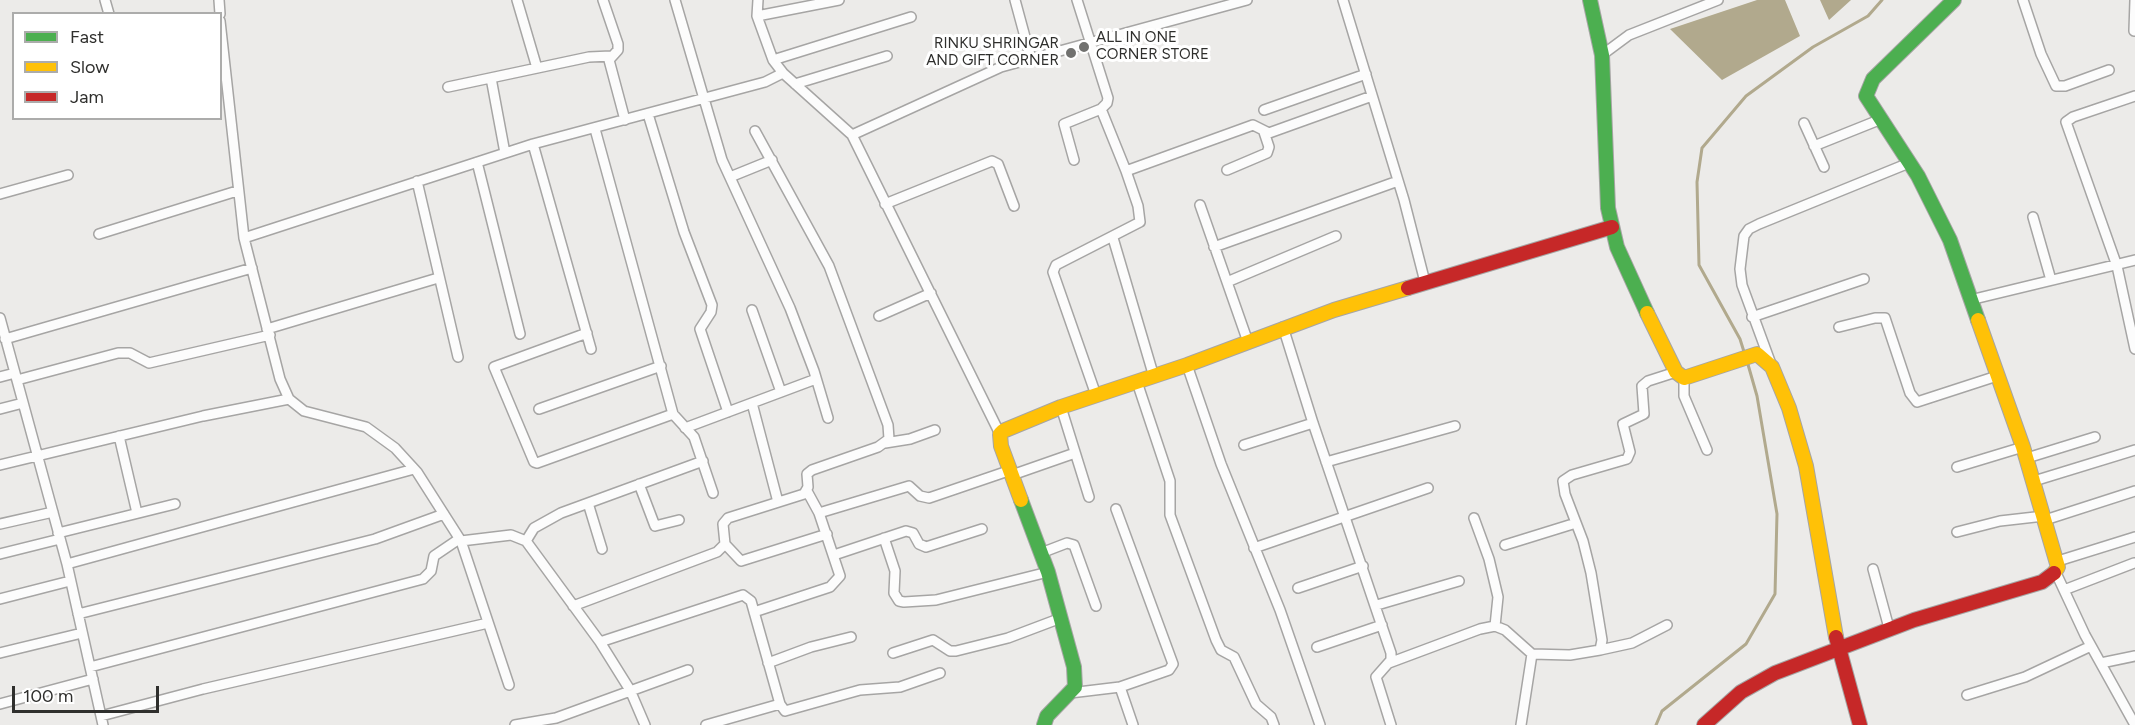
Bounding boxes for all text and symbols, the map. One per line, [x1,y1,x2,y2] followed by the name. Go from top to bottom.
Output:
[12,12,222,120] legend
[70,26,104,48] text: Fast
[1096,29,1209,64] place label: ALL IN ONE CORNER STORE
[926,35,1059,70] place label: RINKU SHRINGAR AND GIFT CORNER
[1077,40,1091,54] marker: ALL IN ONE CORNER STORE
[1064,46,1078,60] marker: RINKU SHRINGAR AND GIFT CORNER
[70,56,109,78] text: Slow
[70,86,104,108] text: Jam
[15,674,162,712] scale bar
[23,685,73,707] text: 100 m

